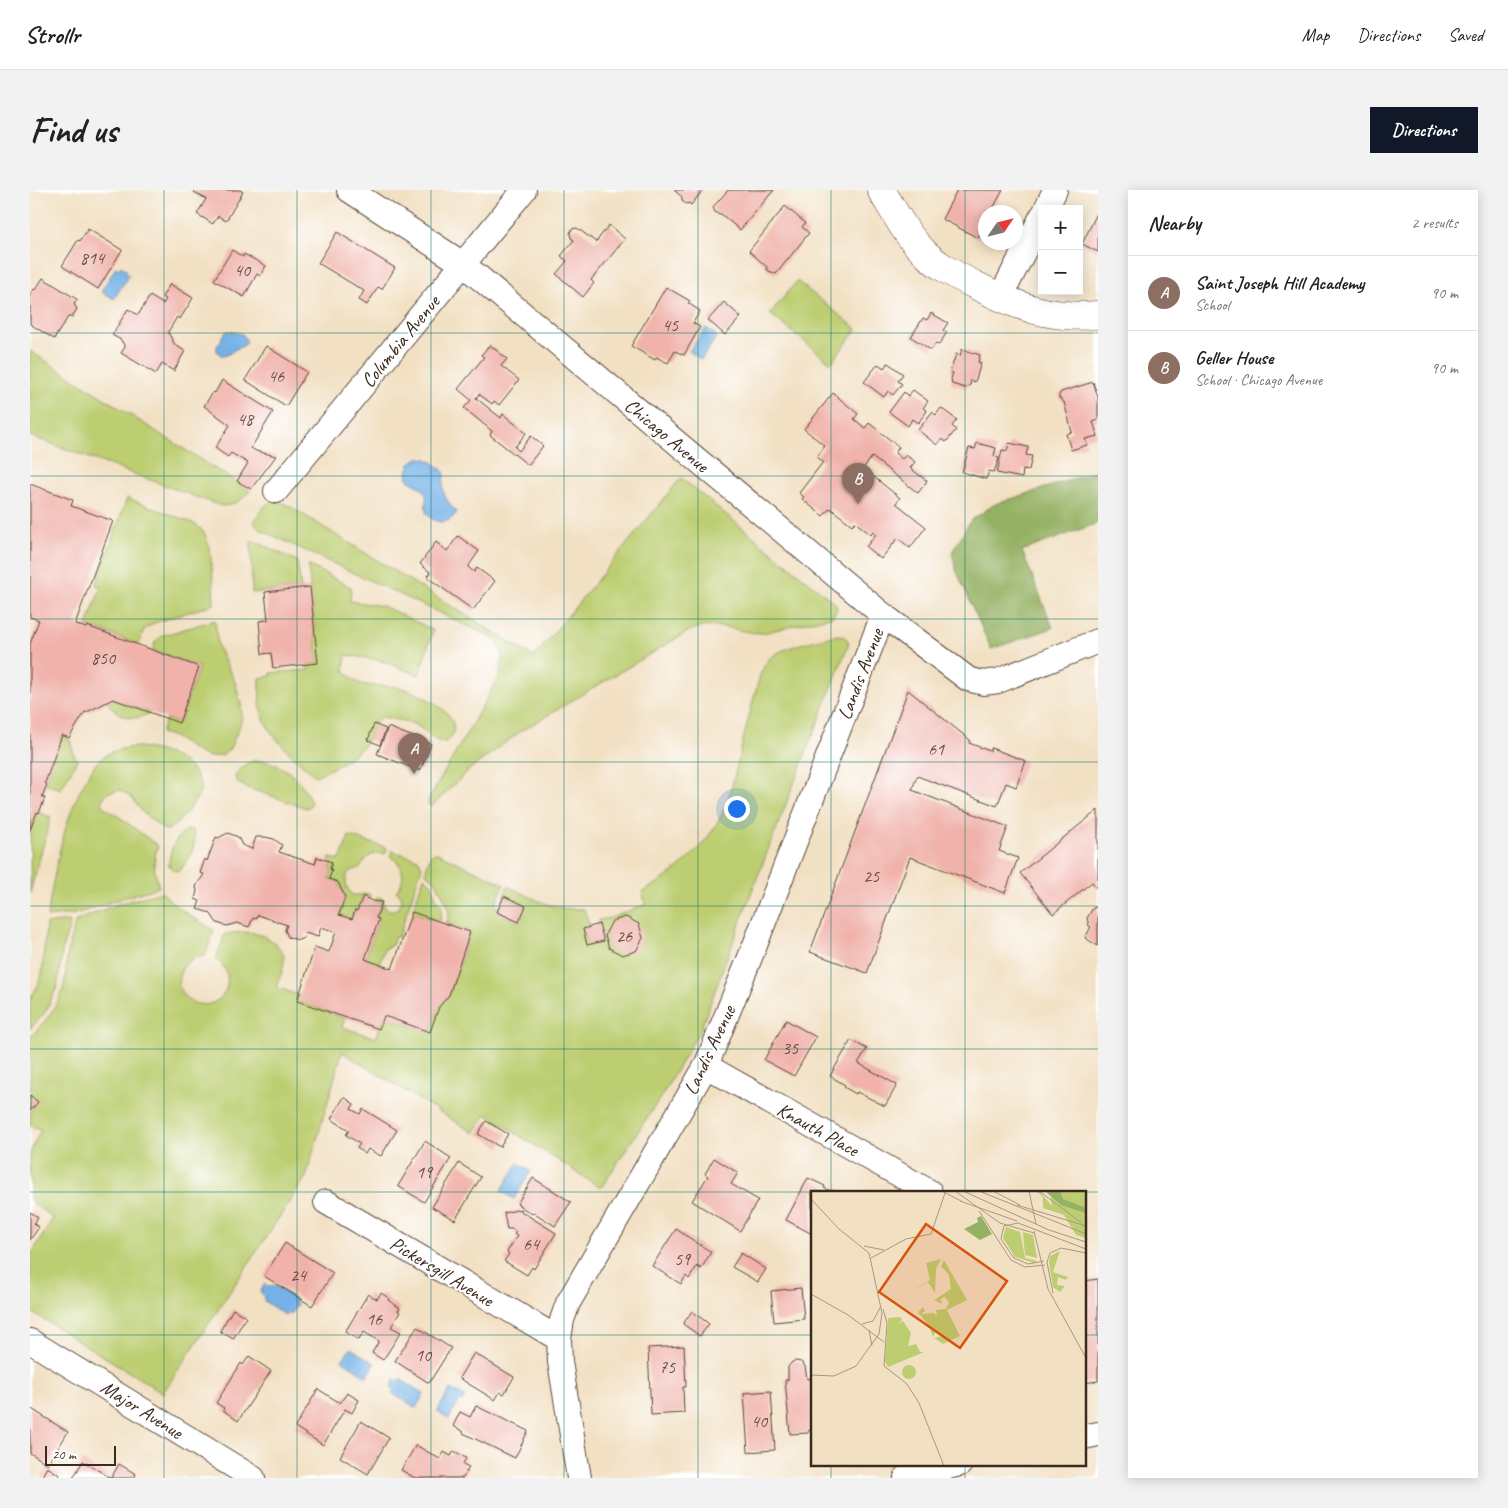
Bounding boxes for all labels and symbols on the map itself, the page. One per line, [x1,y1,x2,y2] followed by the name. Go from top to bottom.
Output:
[978,205,1023,250] north arrow
[80,247,106,269] house number: 814
[234,259,252,281] house number: 40
[356,289,446,393] street label: Columbia Avenue
[662,314,679,336] house number: 45
[268,365,285,387] house number: 46
[619,393,715,479] street label: Chicago Avenue
[237,408,255,430] house number: 48
[842,463,874,504] pin: B
[832,624,890,723] street label: Landis Avenue
[91,647,117,669] house number: 850
[398,733,430,774] pin: A
[928,738,945,760] house number: 61
[724,796,750,822] your location
[863,865,880,887] house number: 25
[616,925,633,947] house number: 26
[678,1000,742,1099] street label: Landis Avenue
[782,1037,799,1059] house number: 35
[773,1097,864,1163] street label: Knauth Place
[416,1161,434,1183] house number: 19
[811,1191,1086,1466] inset map
[385,1231,499,1313] street label: Pickersgill Avenue
[523,1233,541,1255] house number: 64
[674,1248,692,1270] house number: 59
[290,1264,308,1286] house number: 24
[366,1308,383,1330] house number: 16
[415,1344,433,1366] house number: 10
[659,1356,676,1378] house number: 75
[96,1374,189,1445] street label: Major Avenue
[751,1410,769,1432] house number: 40
[45,1443,116,1466] scale bar

